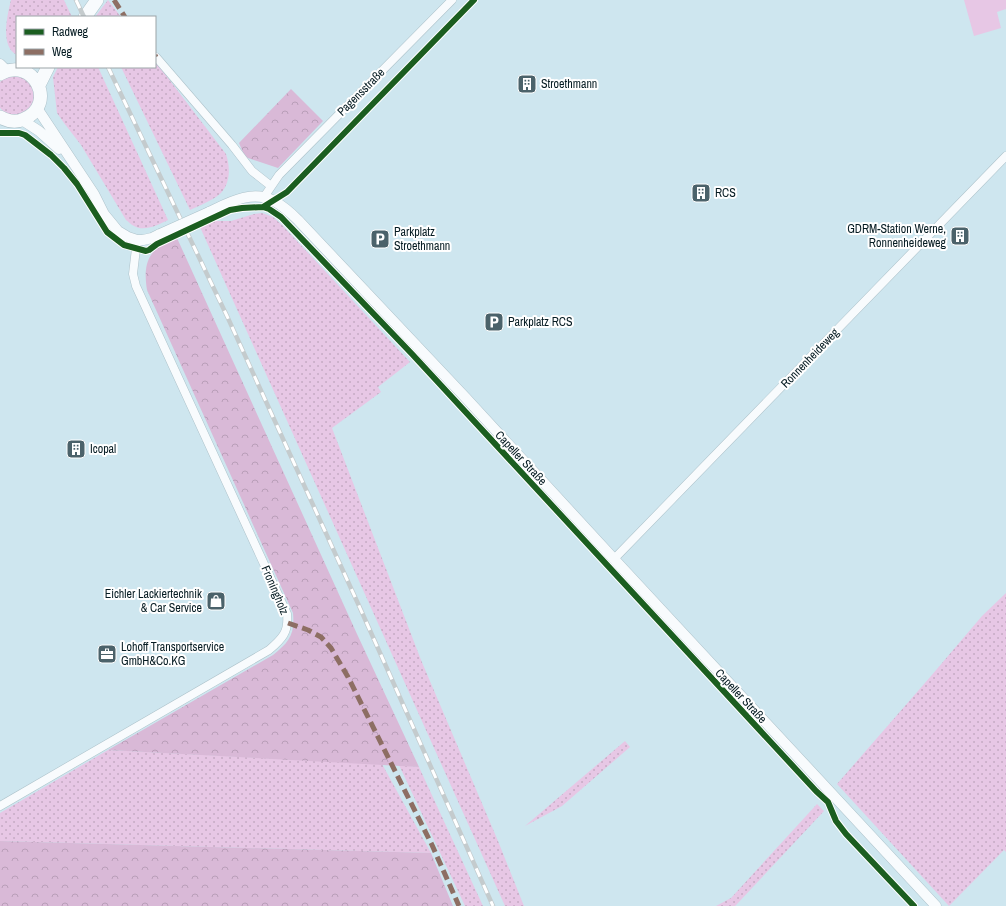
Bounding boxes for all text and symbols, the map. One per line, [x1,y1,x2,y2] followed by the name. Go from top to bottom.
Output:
[16,16,156,68] legend
[52,24,89,40] text: Radweg
[52,44,73,60] text: Weg
[334,65,388,119] street label: Pagensstraße
[516,73,538,95] building icon: Stroethmann
[541,76,597,92] place label: Stroethmann
[690,182,712,204] building icon: RCS
[715,185,736,201] place label: RCS
[847,221,947,251] place label: GDRM-Station Werne, Ronnenheideweg
[394,224,450,254] place label: Parkplatz Stroethmann
[949,225,971,247] building icon: GDRM-Station Werne, Ronnenheideweg
[369,228,391,250] parking icon: Parkplatz Stroethmann
[483,311,505,333] parking icon: Parkplatz RCS
[508,314,573,330] place label: Parkplatz RCS
[777,324,843,391] street label: Ronnenheideweg
[492,427,550,489] street label: Capeller Straße
[65,438,87,460] building icon: Icopal
[90,441,116,457] place label: Icopal
[257,563,293,617] street label: Froningholz
[105,586,202,616] place label: Eichler Lackiertechnik & Car Service
[205,590,227,612] shop icon: Eichler Lackiertechnik & Car Service
[121,639,224,669] place label: Lohoff Transportservice GmbH&Co.KG
[96,643,118,665] office icon: Lohoff Transportservice GmbH&Co.KG
[712,665,770,727] street label: Capeller Straße

